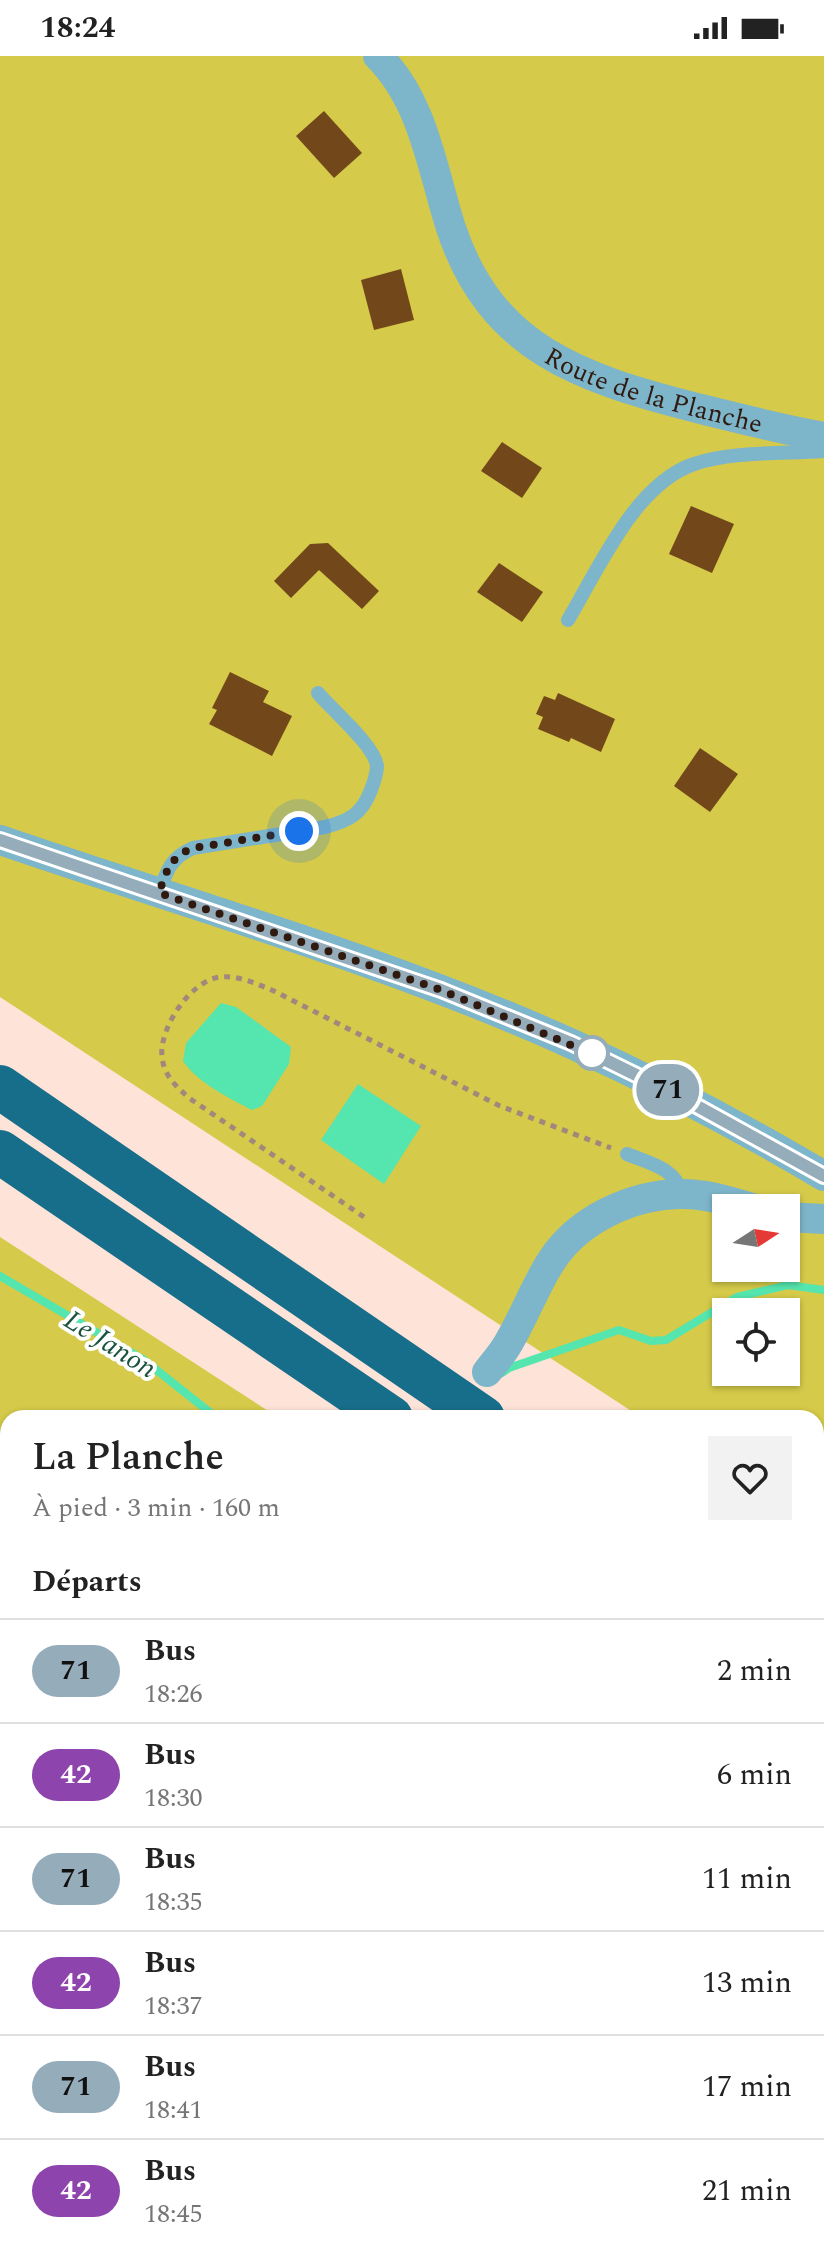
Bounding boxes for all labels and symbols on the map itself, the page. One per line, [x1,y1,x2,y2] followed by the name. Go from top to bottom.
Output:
[537,337,766,444] street label: Route de la Planche
[279,811,319,851] your location
[575,1036,609,1070] unlabelled marker
[632,1064,704,1116] line badge: 71
[712,1194,800,1282] north arrow
[55,1299,165,1390] water label: Le Janon

